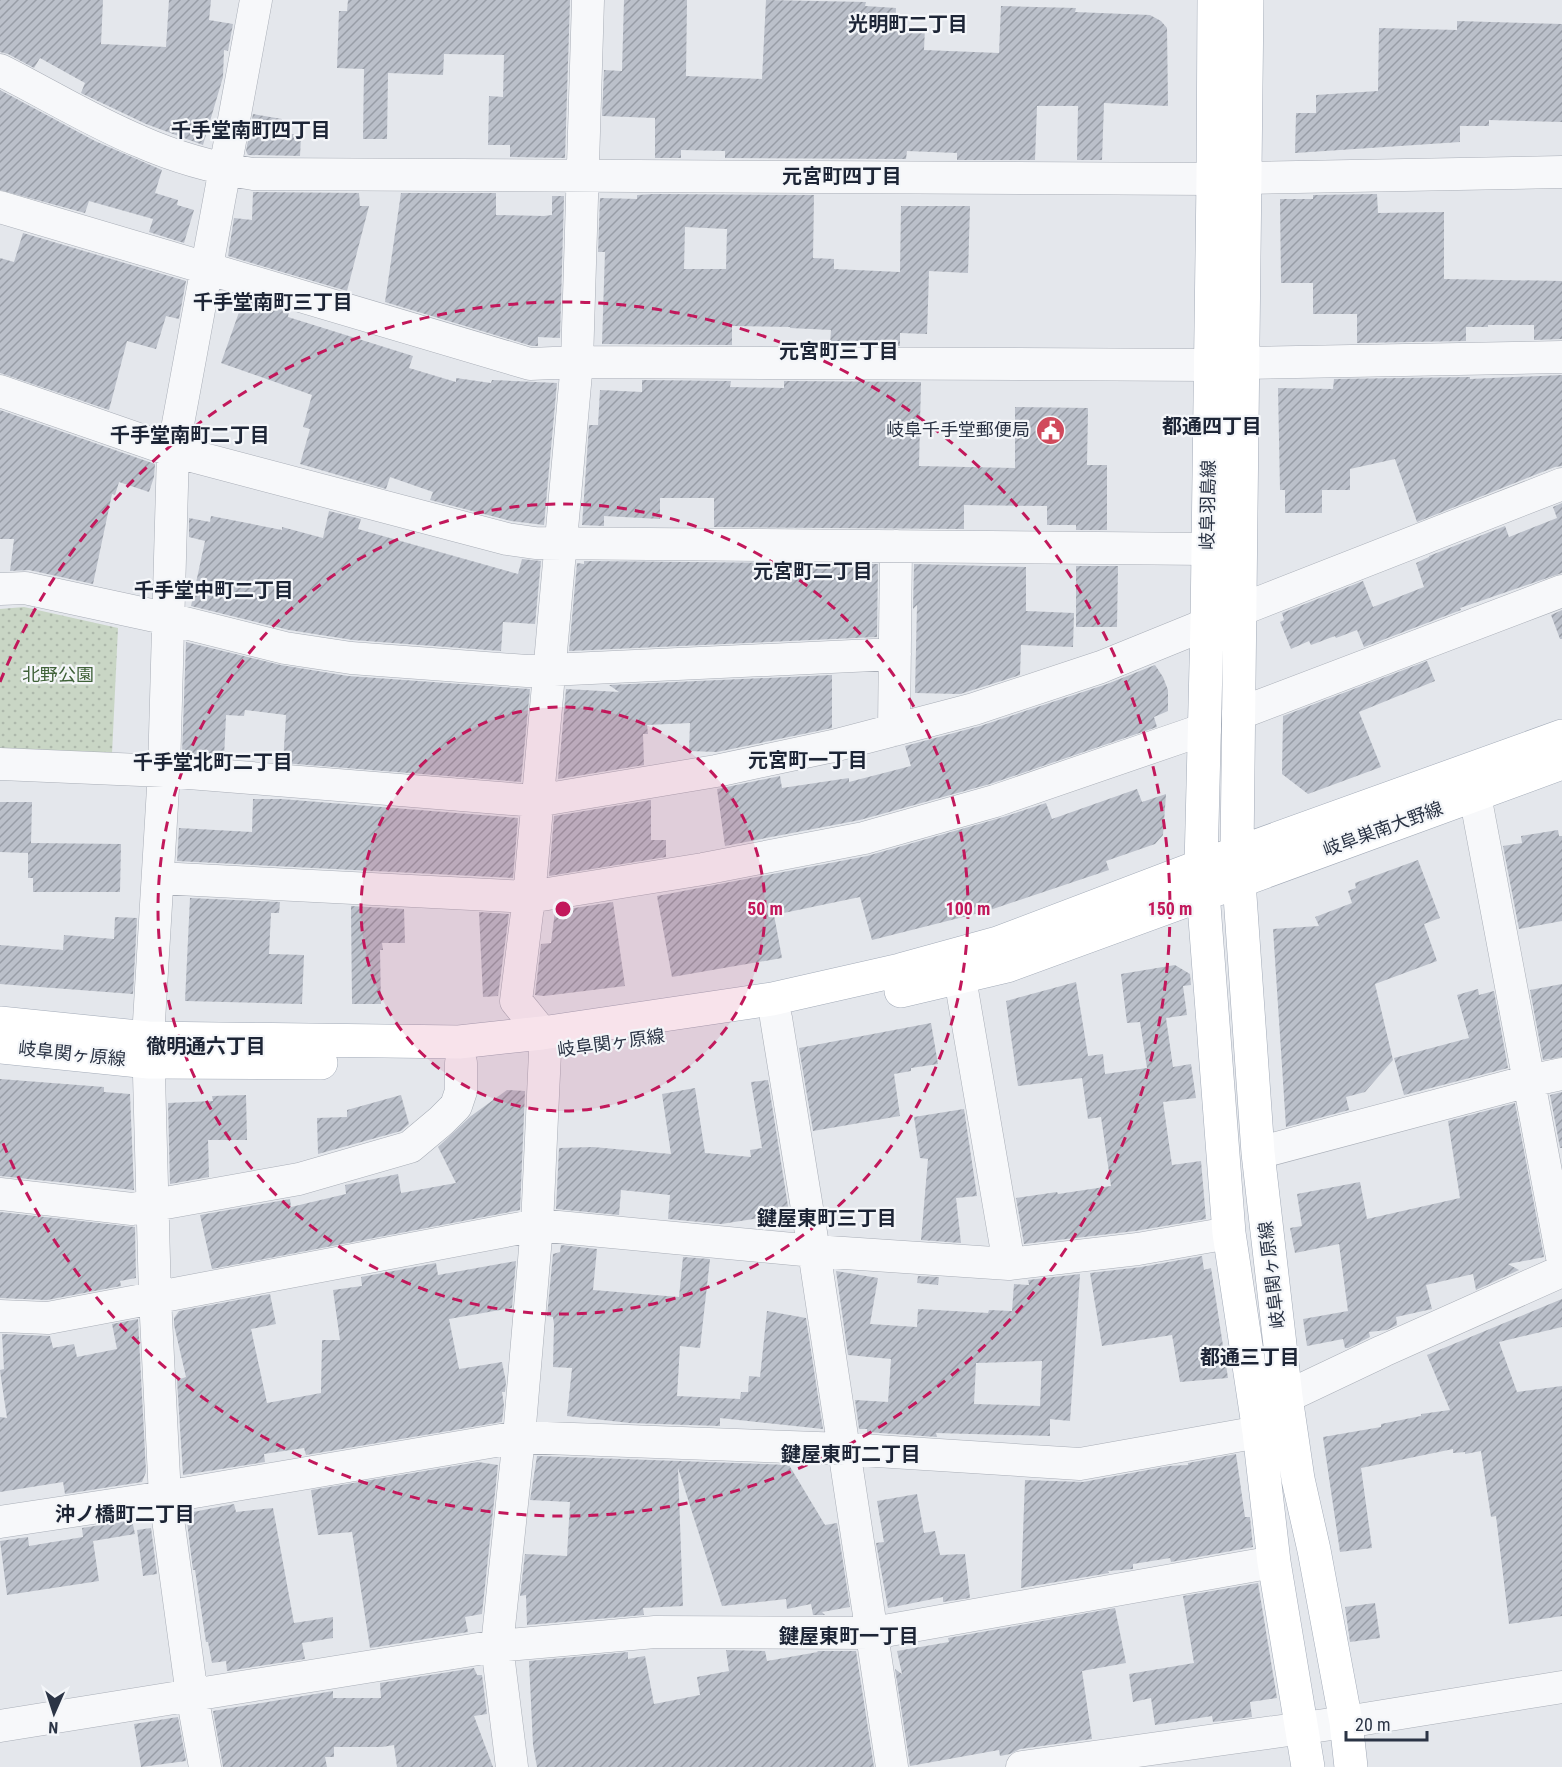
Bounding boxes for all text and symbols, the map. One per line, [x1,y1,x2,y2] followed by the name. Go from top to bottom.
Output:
[848,12,968,36] district label: 光明町二丁目
[171,118,331,142] district label: 千手堂南町四丁目
[782,164,902,188] district label: 元宮町四丁目
[193,290,353,314] district label: 千手堂南町三丁目
[779,339,899,363] district label: 元宮町三丁目
[1035,414,1067,446] public building icon: 岐阜千手堂郵便局
[1162,414,1262,438] district label: 都通四丁目
[886,419,1030,440] place label: 岐阜千手堂郵便局
[110,423,270,447] district label: 千手堂南町二丁目
[1196,460,1219,550] street label: 岐阜羽島線
[753,559,873,583] district label: 元宮町二丁目
[134,578,294,602] district label: 千手堂中町二丁目
[22,664,94,685] park label: 北野公園
[748,748,868,772] district label: 元宮町一丁目
[133,750,293,774] district label: 千手堂北町二丁目
[1320,797,1446,860] street label: 岐阜巣南大野線
[747,898,783,919] text: 50 m
[946,898,990,919] text: 100 m
[1148,898,1192,919] text: 150 m
[553,899,573,919] centre of rings
[556,1025,666,1060] street label: 岐阜関ヶ原線
[146,1034,266,1058] district label: 徹明通六丁目
[17,1037,127,1070] street label: 岐阜関ヶ原線
[756,1206,897,1230] district label: 鍵屋東町三丁目
[1255,1220,1289,1330] street label: 岐阜関ヶ原線
[1200,1345,1300,1369] district label: 都通三丁目
[780,1442,921,1466] district label: 鍵屋東町二丁目
[55,1502,195,1526] district label: 沖ノ橋町二丁目
[778,1624,919,1648] district label: 鍵屋東町一丁目
[24,1683,84,1743] north arrow
[1346,1704,1427,1742] scale bar
[1355,1714,1390,1735] text: 20 m
[48,1718,59,1737] text: N

